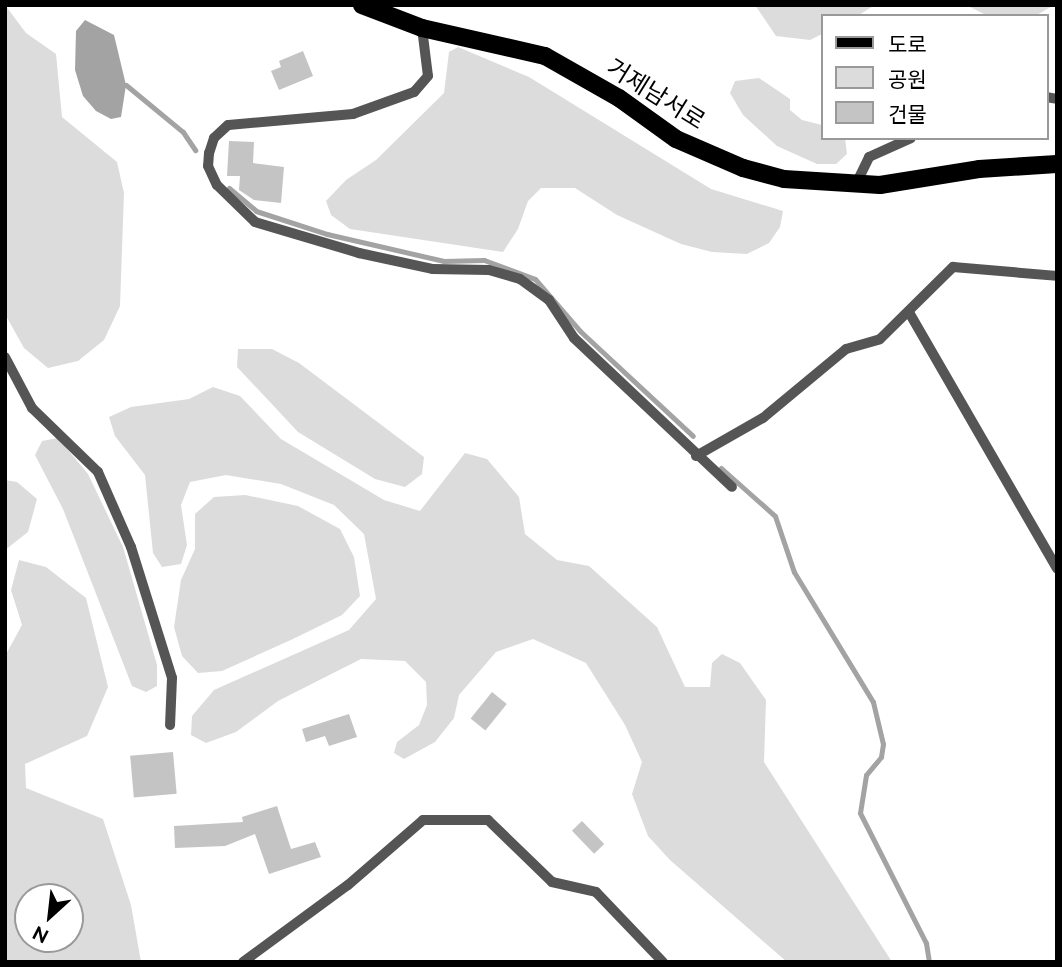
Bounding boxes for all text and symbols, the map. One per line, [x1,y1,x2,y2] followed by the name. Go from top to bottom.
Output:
[820,14,1048,140] legend
[888,32,927,57] text: 도로
[602,53,710,135] street label: 거제남서로
[888,67,927,92] text: 공원
[888,102,927,127] text: 건물
[14,883,84,953] north arrow
[29,922,52,948] text: N

